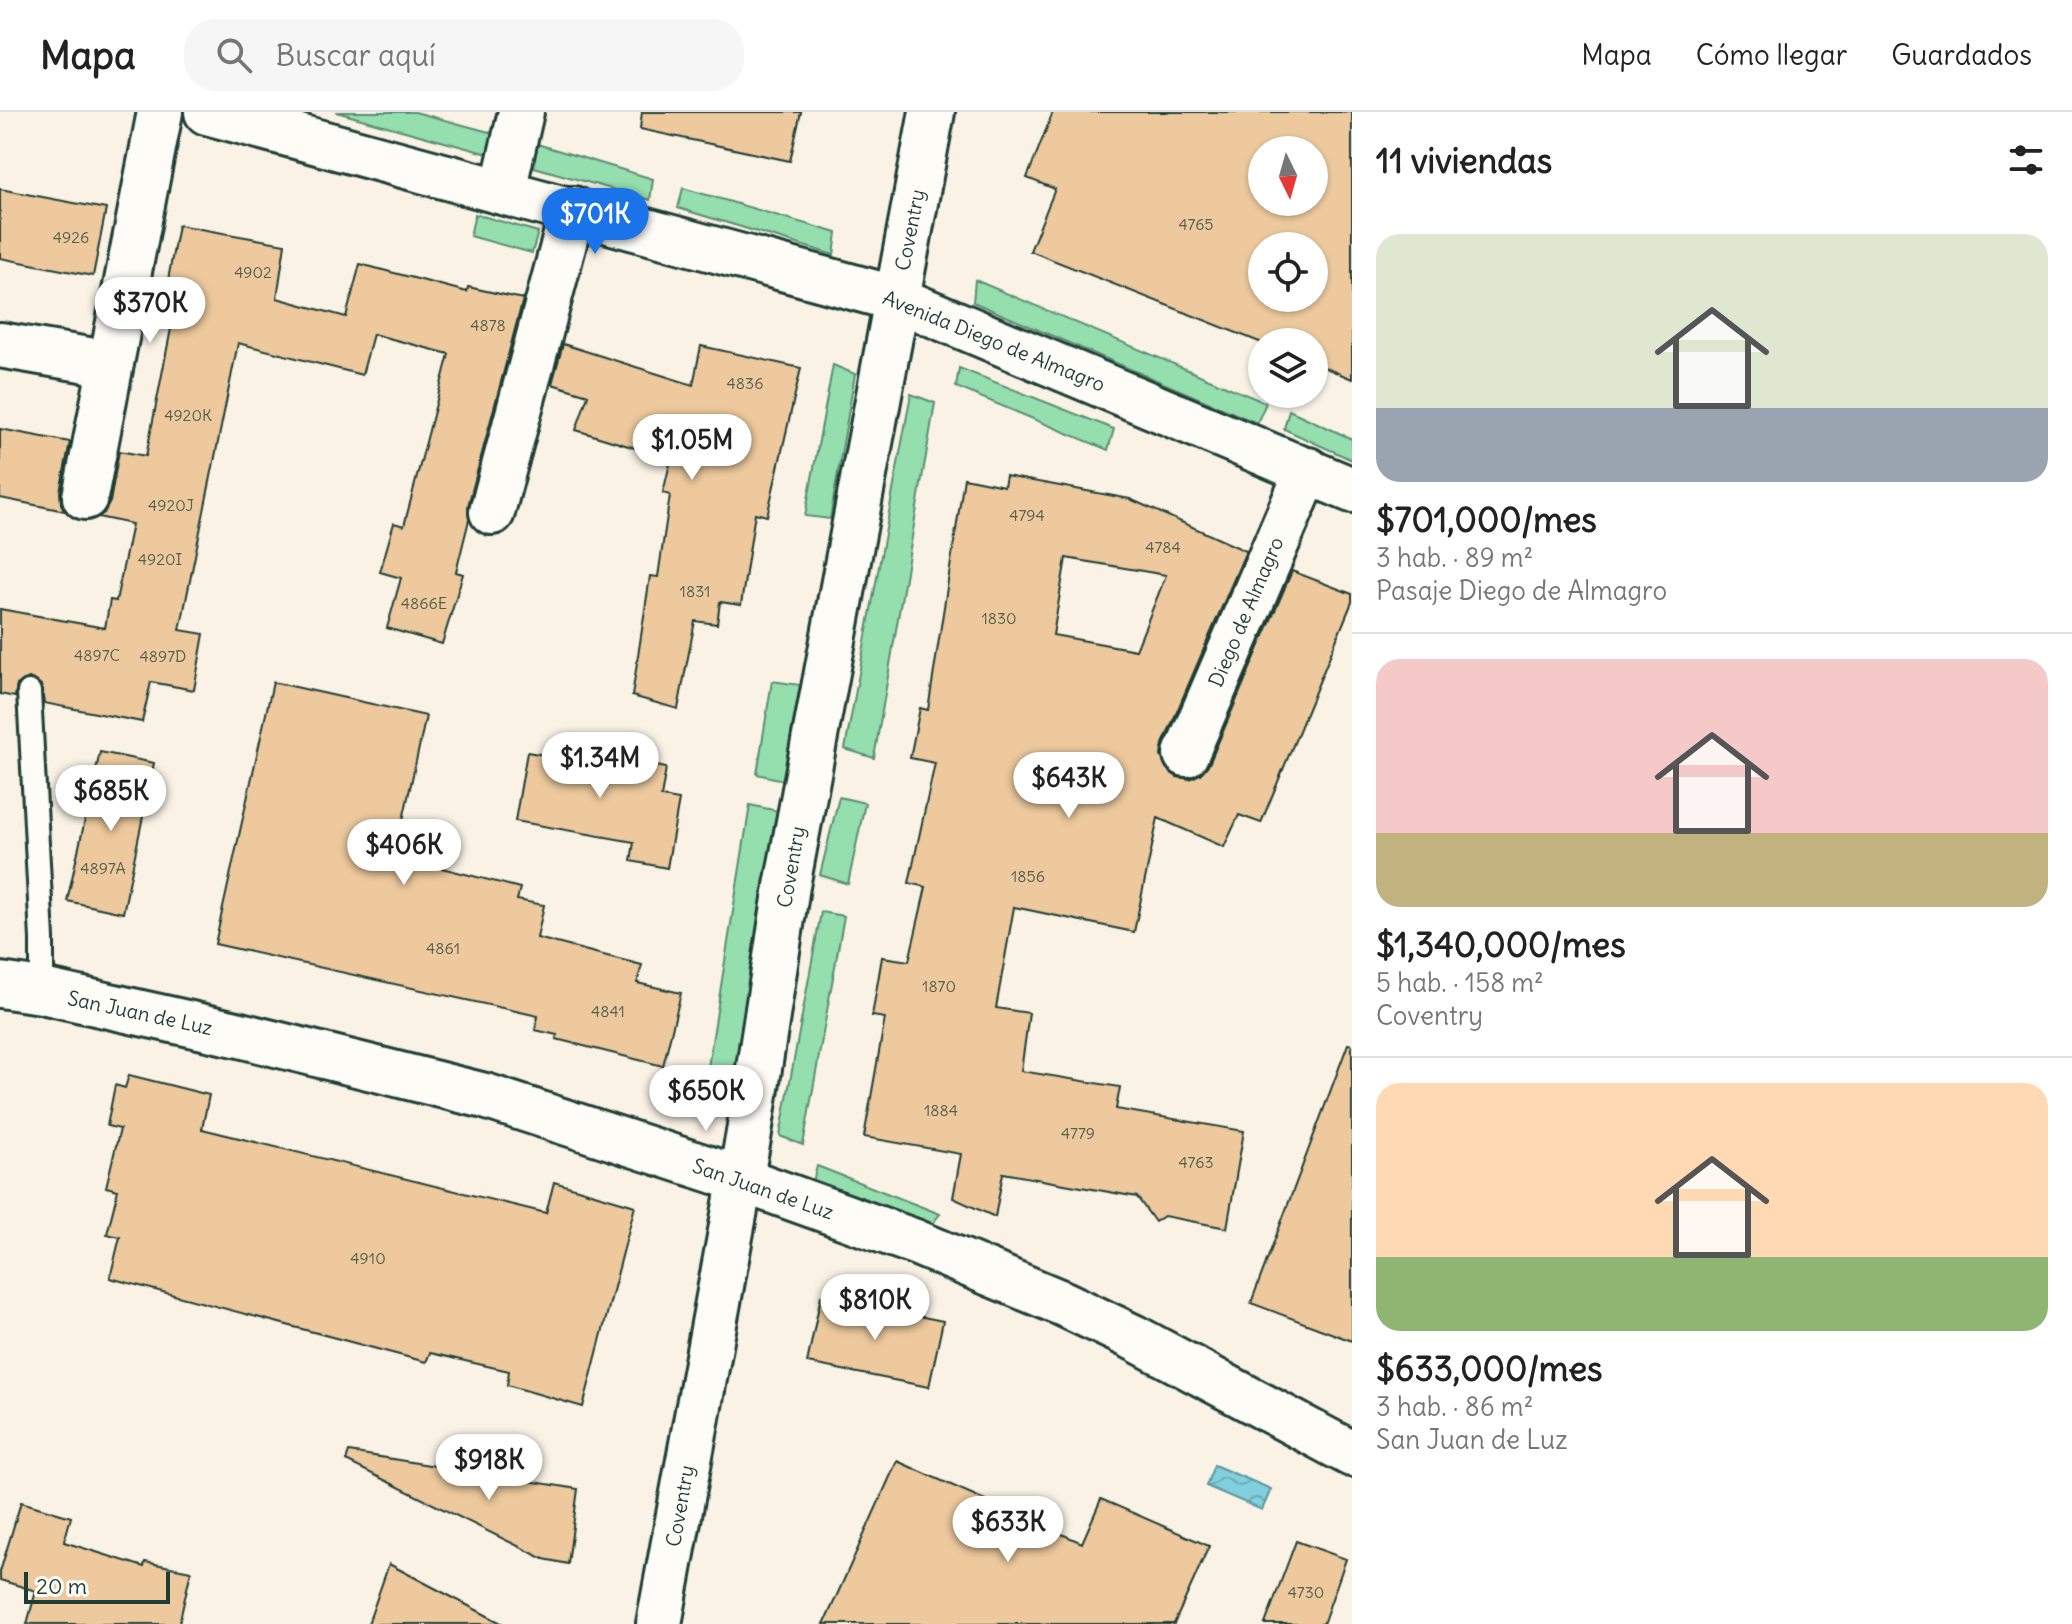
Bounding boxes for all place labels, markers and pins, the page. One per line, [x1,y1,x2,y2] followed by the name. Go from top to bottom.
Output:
[539,188,651,256] pin: $701K
[94,277,206,345] pin: $370K
[627,414,757,482] pin: $1.05M
[535,732,665,800] pin: $1.34M
[1013,752,1125,820] pin: $643K
[55,765,167,833] pin: $685K
[348,819,460,887] pin: $406K
[650,1065,762,1133] pin: $650K
[819,1274,931,1342] pin: $810K
[433,1434,545,1502] pin: $918K
[952,1496,1064,1564] pin: $633K

